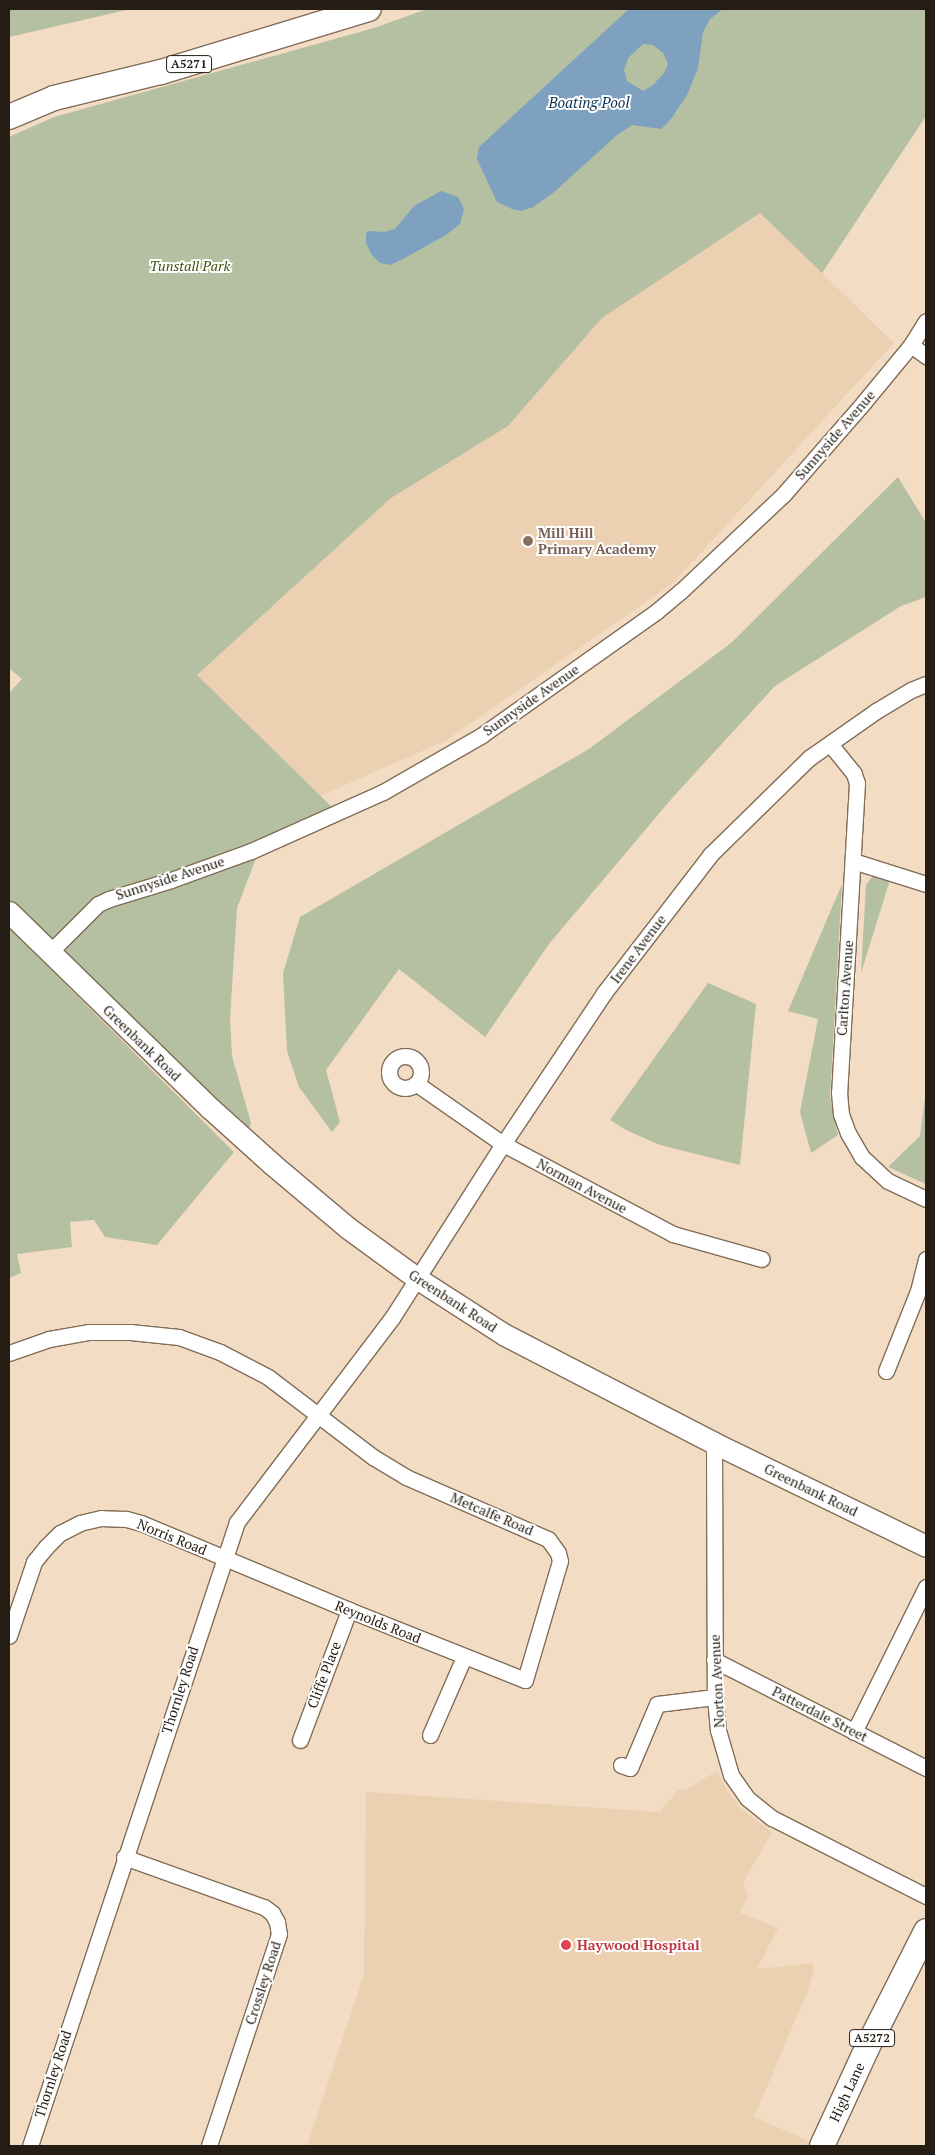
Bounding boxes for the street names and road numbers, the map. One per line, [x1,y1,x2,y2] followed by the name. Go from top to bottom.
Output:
[165,54,213,74] road number: A5271
[791,387,879,483] street label: Sunnyside Avenue
[480,661,582,739] street label: Sunnyside Avenue
[113,852,227,904] street label: Sunnyside Avenue
[607,911,669,987] street label: Irene Avenue
[833,939,857,1037] street label: Carlton Avenue
[99,1001,185,1085] street label: Greenbank Road
[534,1155,630,1217] street label: Norman Avenue
[406,1266,500,1336] street label: Greenbank Road
[761,1460,861,1520] street label: Greenbank Road
[448,1489,536,1539] street label: Metcalfe Road
[135,1515,209,1559] street label: Norris Road
[333,1597,423,1647] street label: Reynolds Road
[706,1634,728,1728] street label: Norton Avenue
[304,1639,344,1711] street label: Cliffe Place
[158,1644,202,1736] street label: Thornley Road
[769,1683,871,1745] street label: Patterdale Street
[242,1939,284,2027] street label: Crossley Road
[31,2028,75,2120] street label: Thornley Road
[848,2029,896,2048] road number: A5272
[826,2060,868,2124] street label: High Lane

